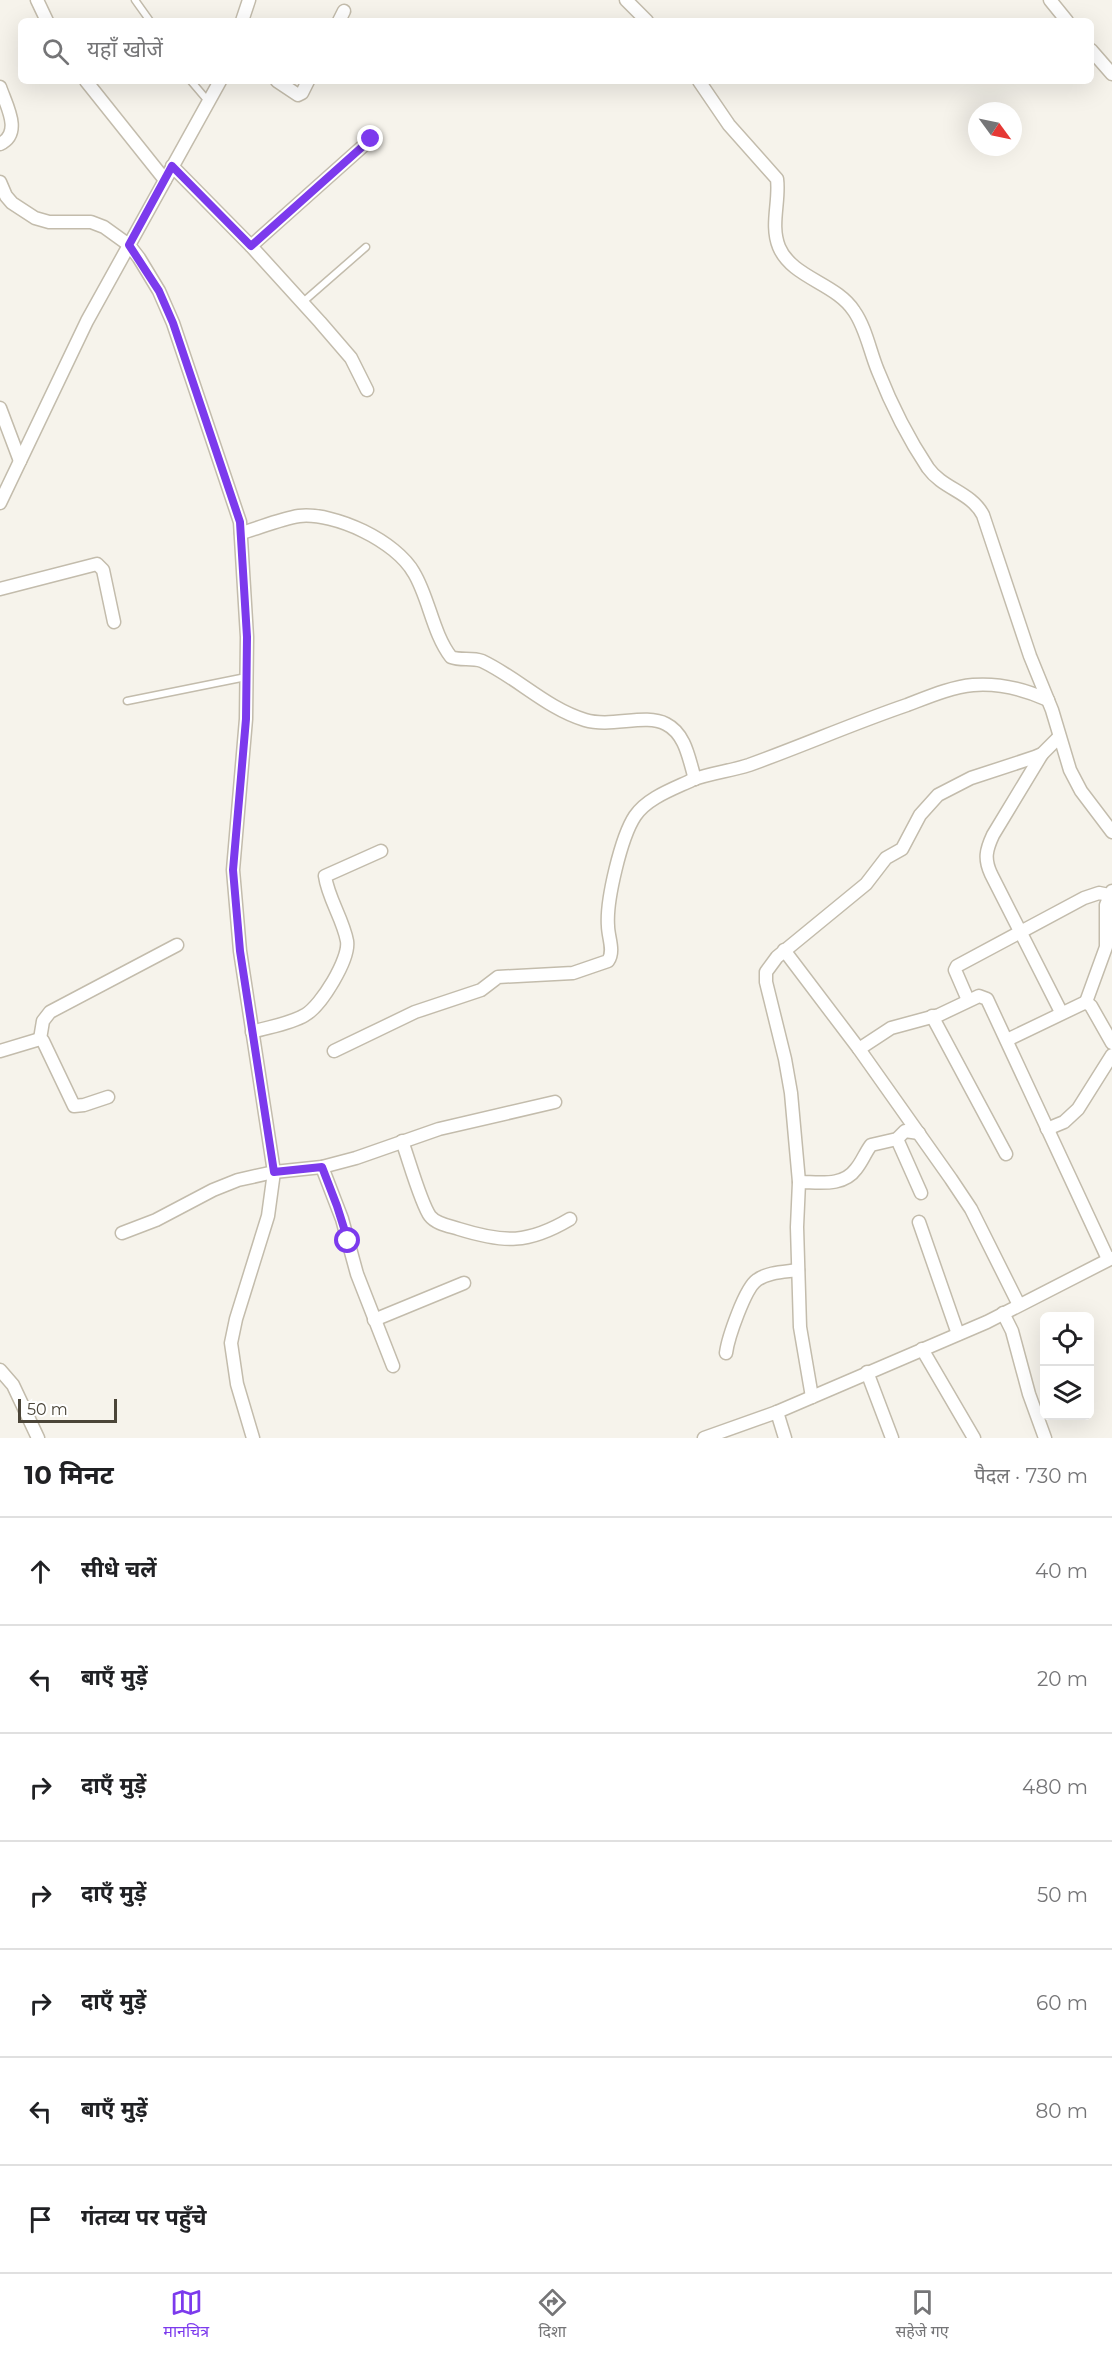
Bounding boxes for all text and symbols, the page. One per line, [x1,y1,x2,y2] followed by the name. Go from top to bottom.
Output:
[18,18,1094,84] search box
[39,35,72,68] icon: search
[87,36,163,63] text: यहाँ खोजें
[968,102,1022,156] north arrow
[357,125,383,151] route end
[334,1227,360,1253] route start
[1040,1312,1094,1420] map controls
[1040,1312,1094,1366] button: locate
[1040,1366,1094,1420] button: layers
[18,1396,117,1424] scale bar
[27,1400,68,1419] text: 50 m
[24,1459,114,1491] text: 10 मिनट
[974,1464,1088,1488] text: पैदल · 730 m
[24,1555,57,1588] icon: ahead
[81,1556,157,1583] text: सीधे चलें
[1035,1559,1088,1583] text: 40 m
[24,1663,57,1696] icon: left
[81,1664,148,1691] text: बाएँ मुड़ें
[1037,1667,1088,1691] text: 20 m
[24,1771,57,1804] icon: right
[81,1772,146,1799] text: दाएँ मुड़ें
[1022,1775,1088,1799] text: 480 m
[24,1879,57,1912] icon: right
[81,1880,146,1907] text: दाएँ मुड़ें
[1037,1883,1088,1907] text: 50 m
[24,1987,57,2020] icon: right
[81,1988,146,2015] text: दाएँ मुड़ें
[1036,1991,1088,2015] text: 60 m
[24,2095,57,2128] icon: left
[81,2096,148,2123] text: बाएँ मुड़ें
[1036,2099,1088,2123] text: 80 m
[24,2203,57,2236] icon: arrive
[81,2204,207,2231] text: गंतव्य पर पहुँचे
[163,2286,209,2344] tab: मानचित्र
[536,2286,569,2344] tab: दिशा
[895,2286,949,2344] tab: सहेजे गए

